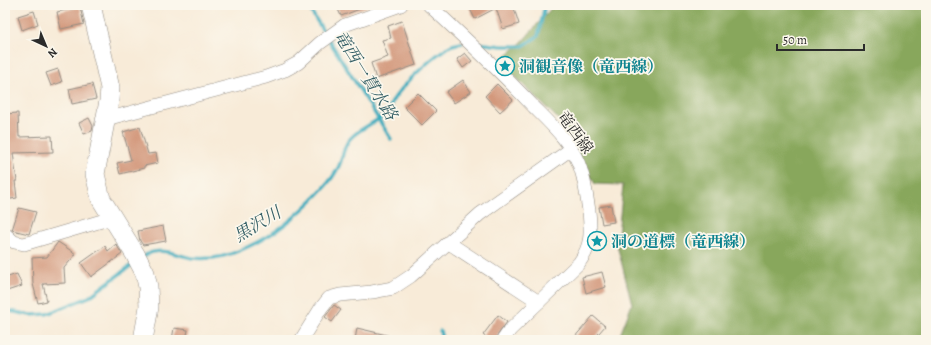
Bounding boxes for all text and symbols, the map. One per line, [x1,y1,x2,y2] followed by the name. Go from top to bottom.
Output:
[26,26,66,66] north arrow
[329,26,403,125] water label: 竜西一貫水路
[777,26,864,52] scale bar
[783,32,807,48] text: 50 m
[45,45,61,61] text: N
[494,55,516,77] place icon: 洞観音像（竜西線）
[519,56,663,78] place label: 洞観音像（竜西線）
[552,107,598,158] street label: 竜西線
[229,200,287,247] water label: 黒沢川
[586,230,608,252] place icon: 洞の道標（竜西線）
[611,231,755,253] place label: 洞の道標（竜西線）

